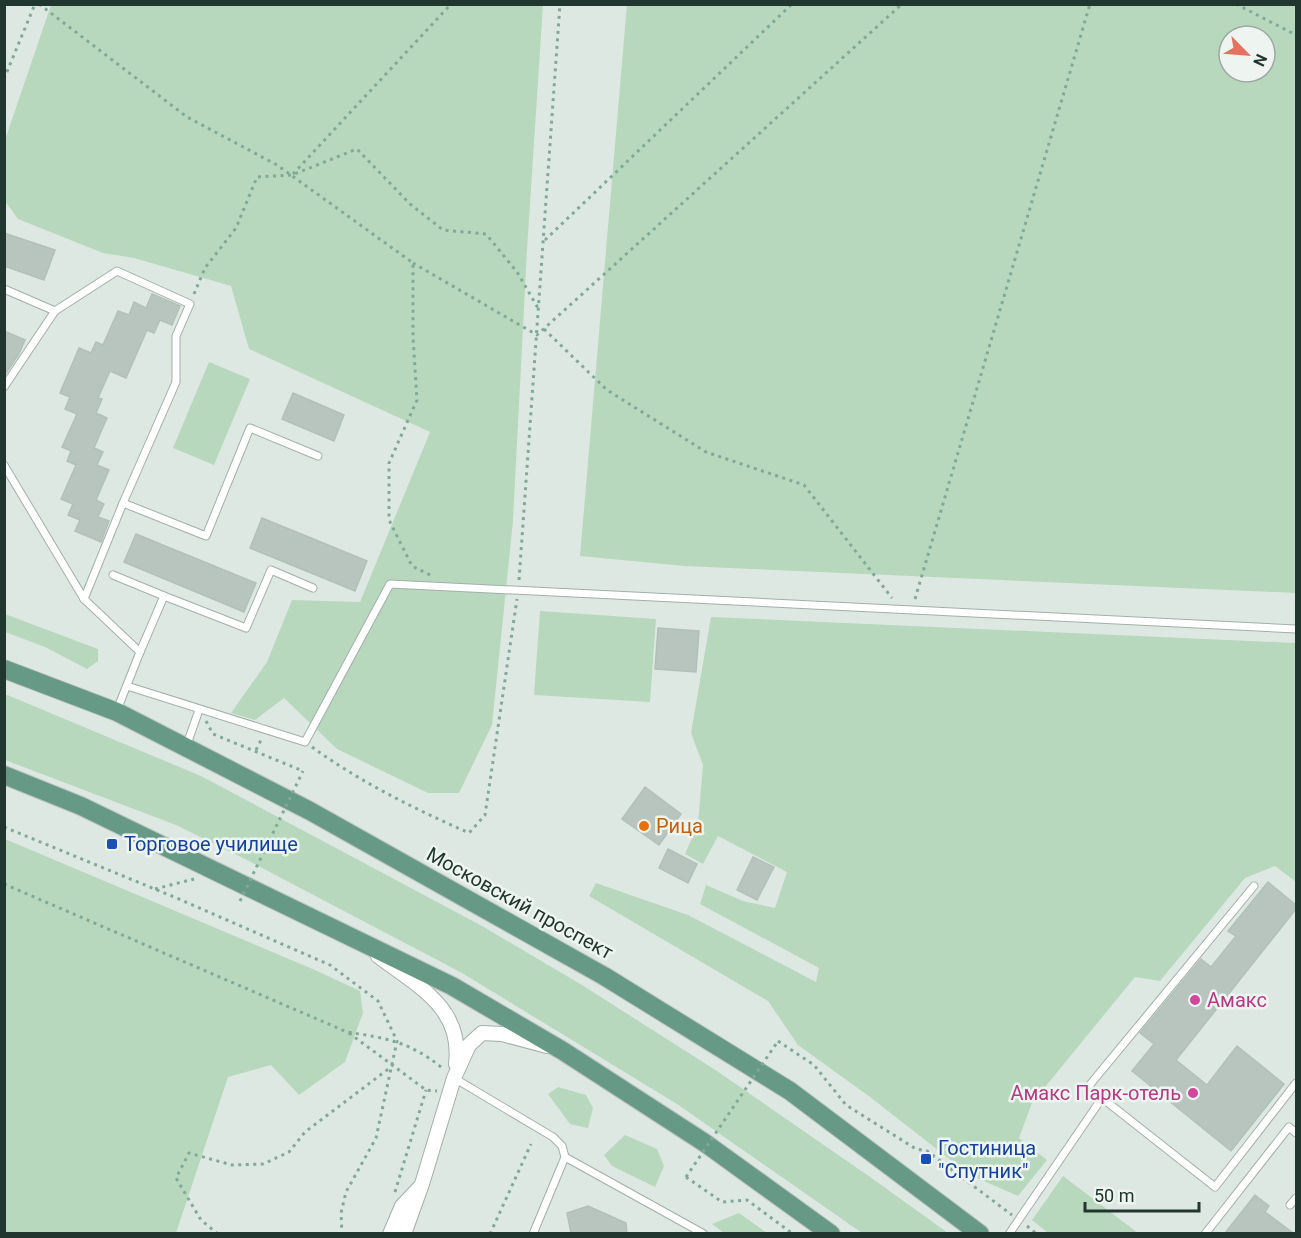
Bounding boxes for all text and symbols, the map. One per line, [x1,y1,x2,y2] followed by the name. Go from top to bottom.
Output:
[1217,24,1277,84] north arrow
[1249,51,1271,69] text: N
[656,814,703,838] place label: Рица
[637,819,651,833] marker: Рица
[124,832,298,856] place label: Торговое училище
[105,837,119,851] marker: Торговое училище
[423,842,618,964] street label: Московский проспект
[1207,988,1267,1012] place label: Амакс
[1188,993,1202,1007] marker: Амакс
[1010,1081,1181,1105] place label: Амакс Парк-отель
[1186,1086,1200,1100] marker: Амакс Парк-отель
[938,1136,1036,1183] place label: Гостиница "Спутник"
[919,1152,933,1166] marker: Гостиница "Спутник"
[1085,1175,1199,1213] scale bar
[1094,1185,1134,1206] text: 50 m

